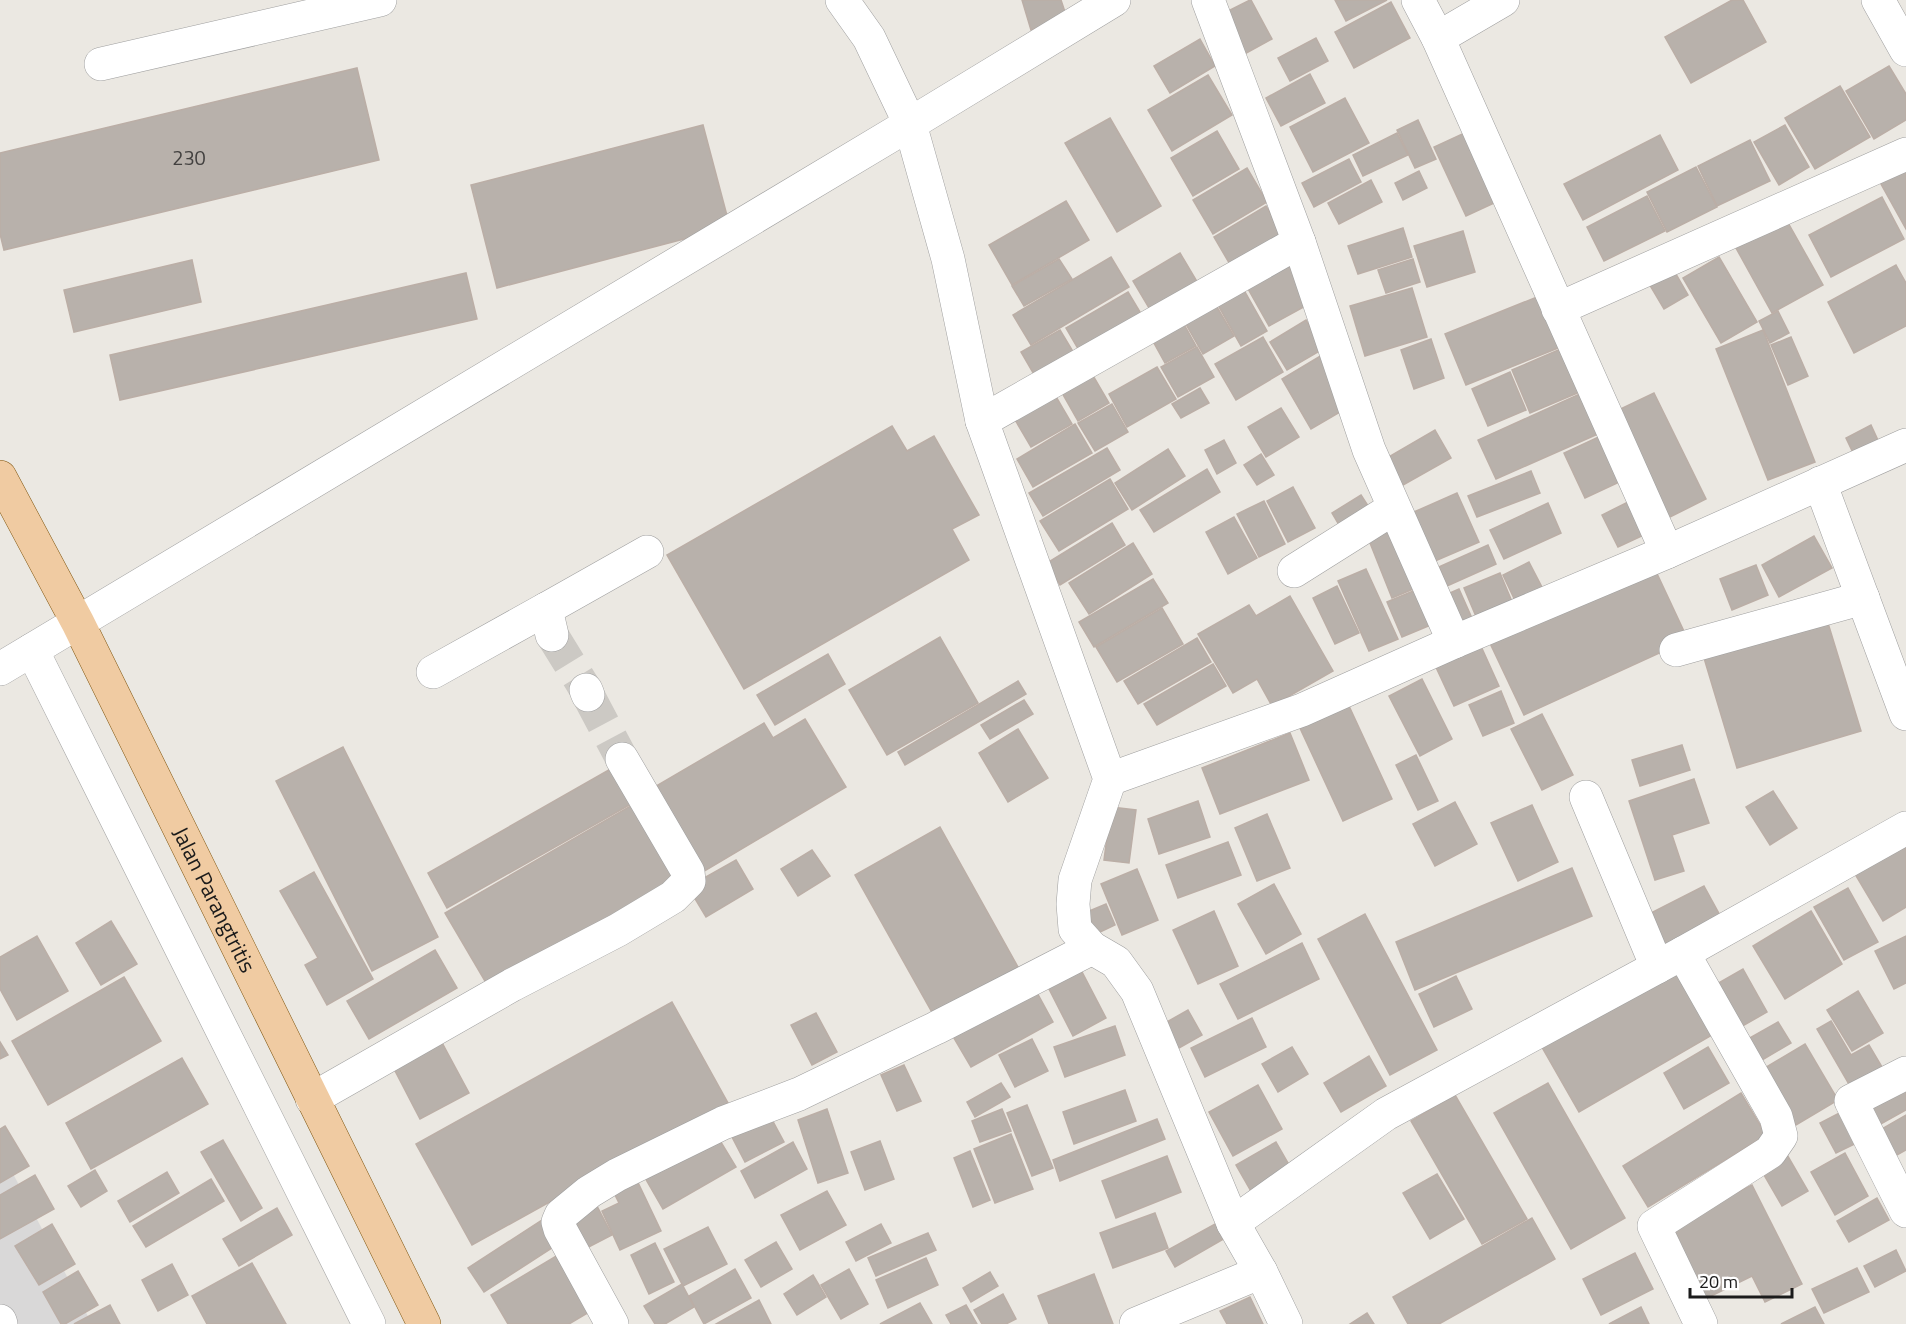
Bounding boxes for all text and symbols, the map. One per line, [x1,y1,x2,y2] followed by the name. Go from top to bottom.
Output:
[172,142,206,173] house number: 230
[164,821,265,978] street label: Jalan Parangtritis
[1690,1261,1792,1299] scale bar
[1699,1268,1738,1295] text: 20 m

